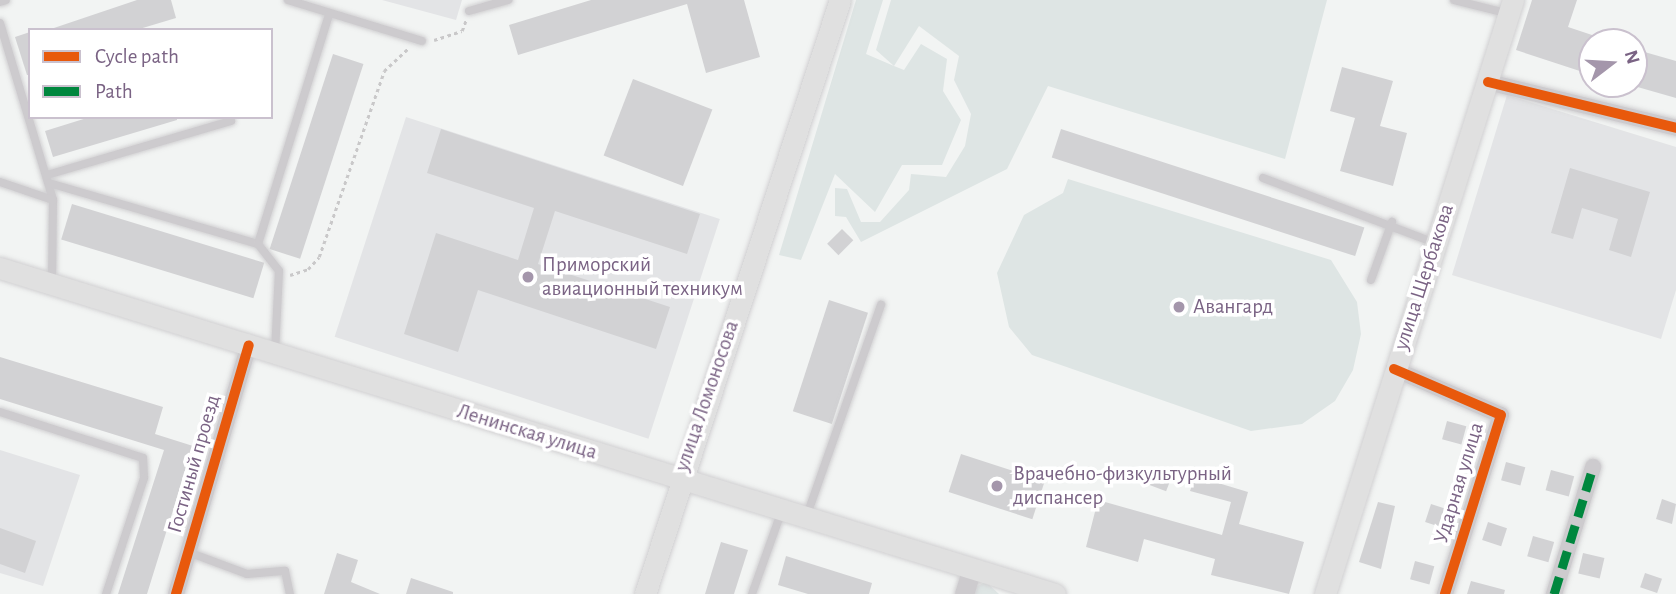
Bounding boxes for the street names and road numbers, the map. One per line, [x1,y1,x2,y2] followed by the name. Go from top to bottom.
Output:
[1389,201,1459,353] street label: улица Щербакова
[669,317,745,475] street label: улица Ломоносова
[162,392,226,536] street label: Гостиный проезд
[454,399,600,465] street label: Ленинская улица
[1429,419,1489,547] street label: Ударная улица

